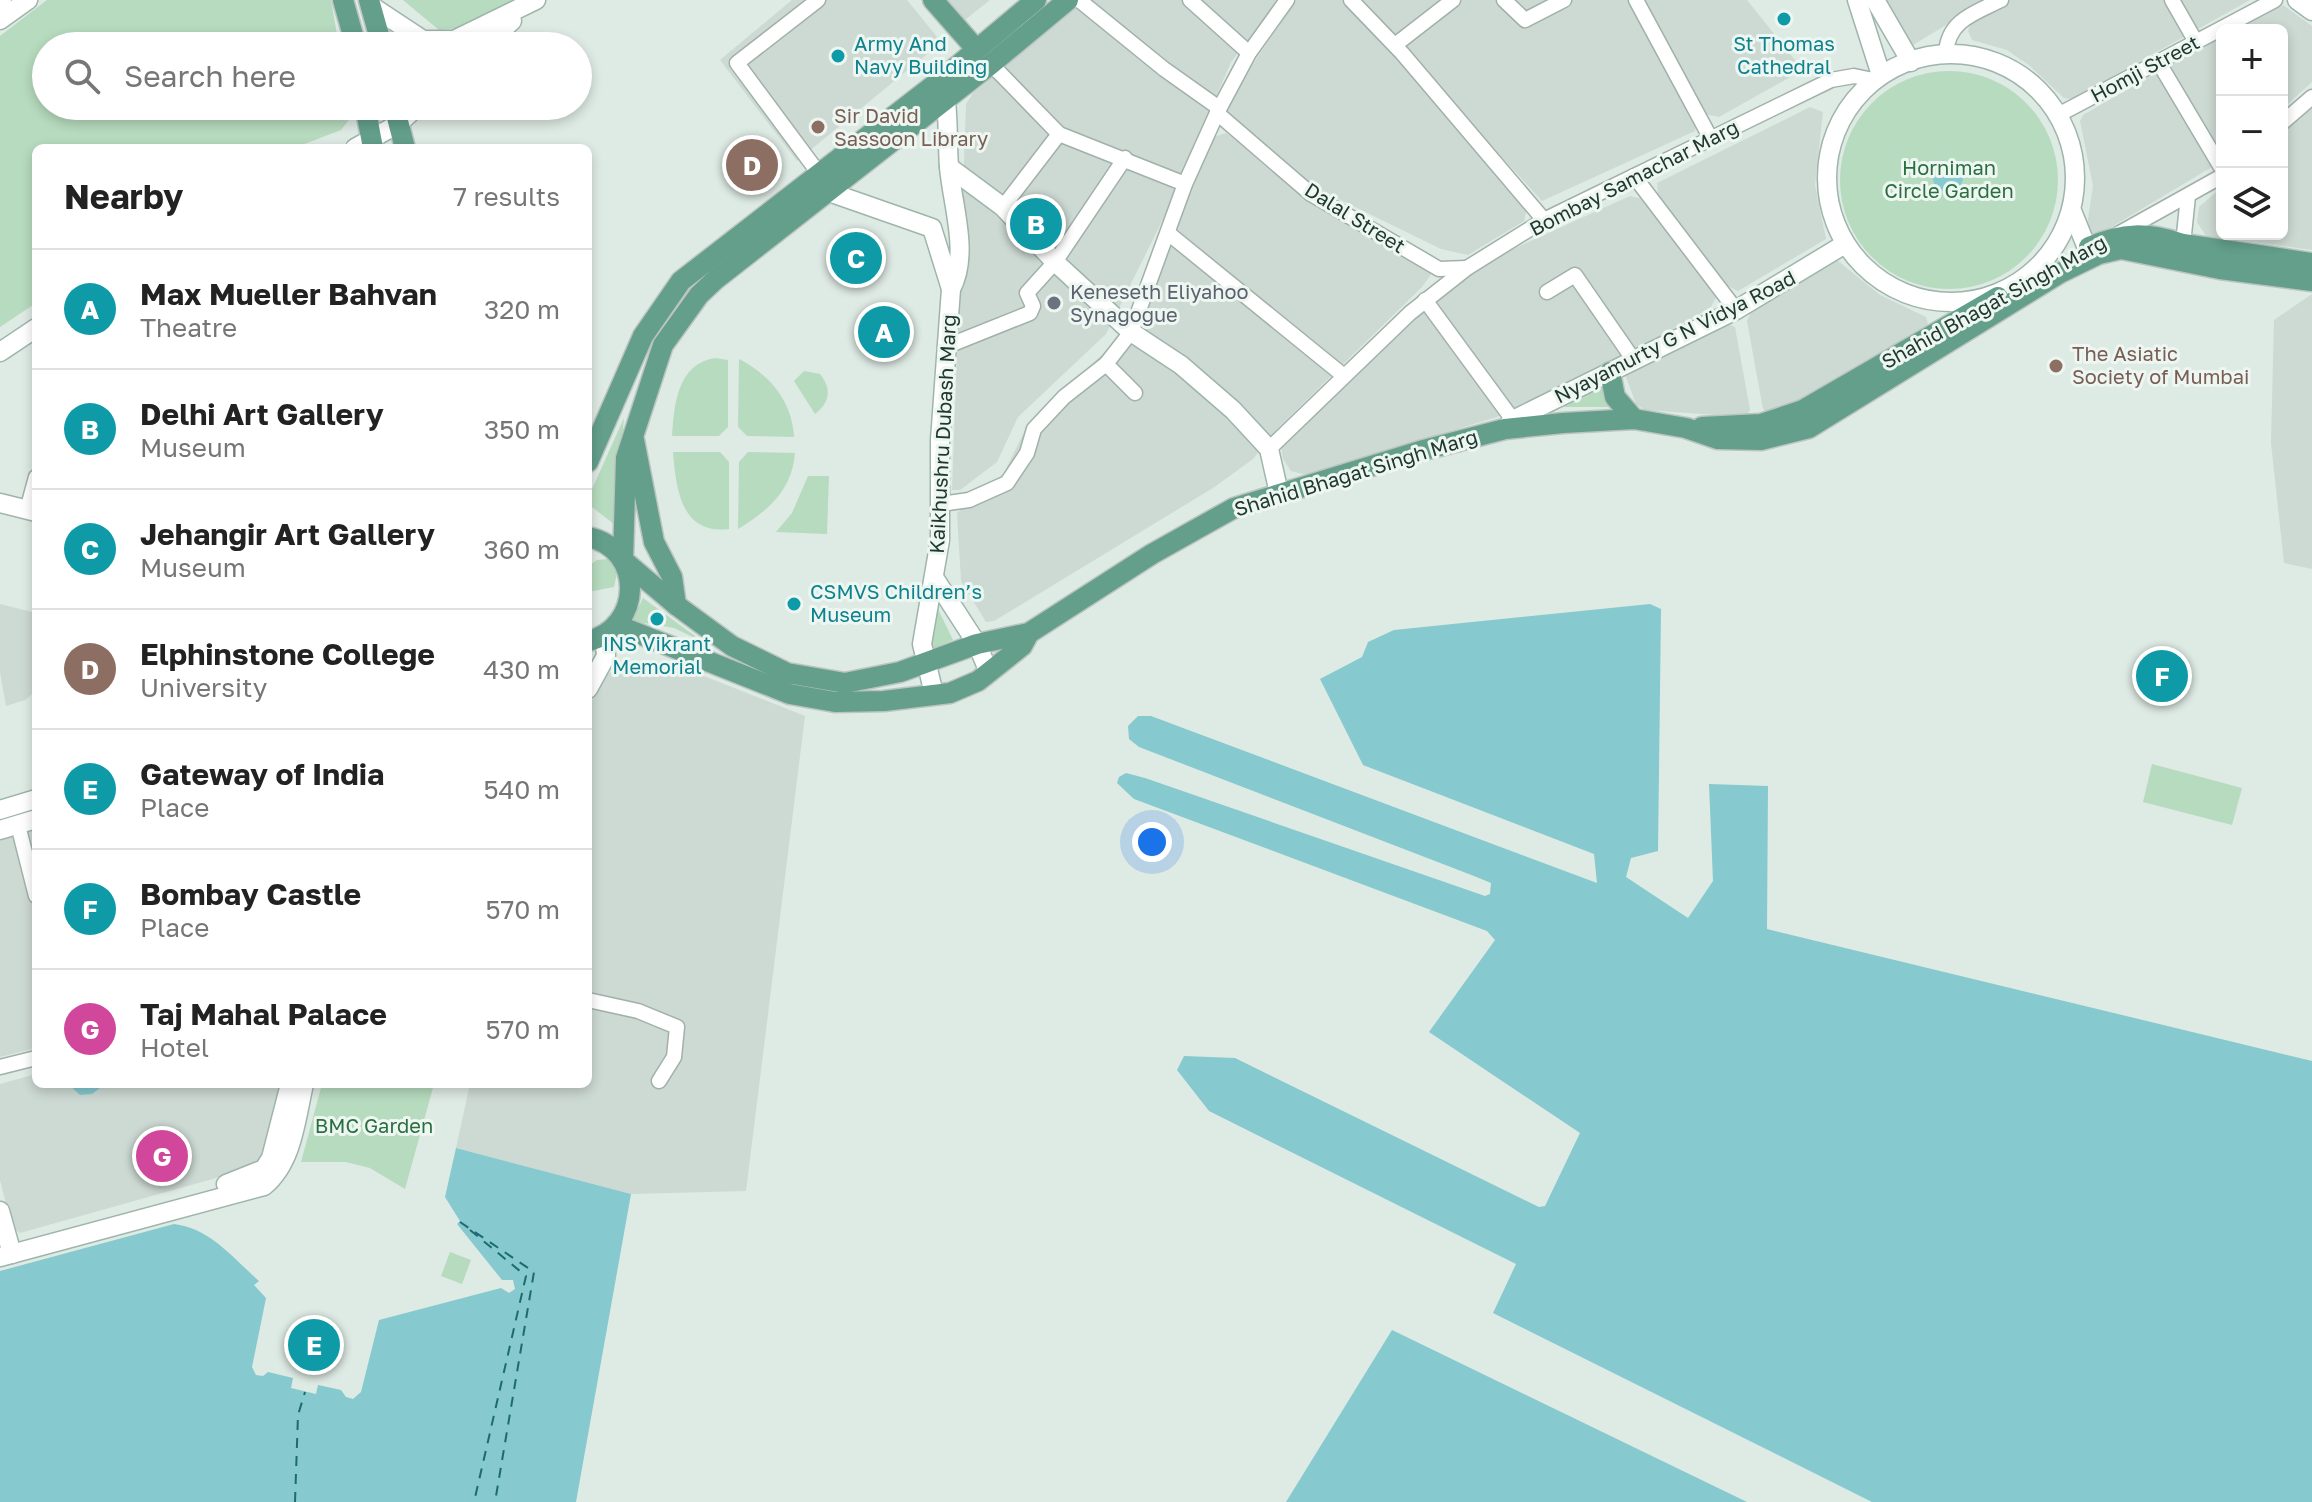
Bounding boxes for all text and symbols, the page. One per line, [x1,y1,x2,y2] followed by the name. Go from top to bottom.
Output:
[1775,10,1793,28] marker: St Thomas Cathedral
[2216,24,2288,240] map controls
[2216,24,2288,96] button: +
[2086,29,2203,107] street label: Homji Street
[854,31,987,78] place label: Army And Navy Building
[1733,31,1835,78] place label: St Thomas Cathedral
[32,32,592,120] search box
[829,47,847,65] marker: Army And Navy Building
[60,54,104,98] icon: search
[124,58,296,94] text: Search here
[2216,96,2288,168] button: −
[834,103,988,150] place label: Sir David Sassoon Library
[1525,114,1742,240] street label: Bombay Samachar Marg
[809,118,827,136] marker: Sir David Sassoon Library
[726,135,778,195] pin: D
[1884,155,2014,202] park label: Horniman Circle Garden
[2216,168,2288,240] button: layers
[64,176,184,216] text: Nearby
[1301,177,1410,257] street label: Dalal Street
[453,181,560,212] text: 7 results
[1010,194,1062,254] pin: B
[830,228,882,288] pin: C
[1877,229,2110,373] street label: Shahid Bhagat Singh Marg
[1550,265,1799,408] street label: Nyayamurty G N Vidya Road
[140,276,437,312] text: Max Mueller Bahvan
[1070,279,1249,326] place label: Keneseth Eliyahoo Synagogue
[81,294,99,325] text: A
[484,294,560,325] text: 320 m
[1045,294,1063,312] marker: Keneseth Eliyahoo Synagogue
[858,302,910,362] pin: A
[140,312,237,343] text: Theatre
[924,314,960,554] street label: Kaikhushru Dubash Marg
[2072,341,2249,388] place label: The Asiatic Society of Mumbai
[2047,357,2065,375] marker: The Asiatic Society of Mumbai
[140,396,384,432] text: Delhi Art Gallery
[81,414,99,445] text: B
[484,414,560,445] text: 350 m
[1231,424,1480,521] street label: Shahid Bhagat Singh Marg
[140,432,246,463] text: Museum
[140,516,435,552] text: Jehangir Art Gallery
[81,534,99,565] text: C
[483,534,560,565] text: 360 m
[140,552,246,583] text: Museum
[810,579,982,626] place label: CSMVS Children’s Museum
[785,595,803,613] marker: CSMVS Children’s Museum
[648,610,666,628] marker: INS Vikrant Memorial
[603,631,711,678] place label: INS Vikrant Memorial
[140,636,435,672] text: Elphinstone College
[2136,646,2188,706] pin: F
[81,654,99,685] text: D
[483,654,560,685] text: 430 m
[140,672,267,703] text: University
[140,756,384,792] text: Gateway of India
[82,774,98,805] text: E
[483,774,560,805] text: 540 m
[140,792,209,823] text: Place
[1132,822,1172,862] your location
[140,876,361,912] text: Bombay Castle
[82,894,98,925] text: F
[486,894,560,925] text: 570 m
[140,912,209,943] text: Place
[140,996,387,1032] text: Taj Mahal Palace
[80,1014,100,1045] text: G
[486,1014,560,1045] text: 570 m
[140,1032,209,1063] text: Hotel
[315,1113,433,1137] park label: BMC Garden
[136,1126,188,1186] pin: G
[288,1315,340,1375] pin: E

